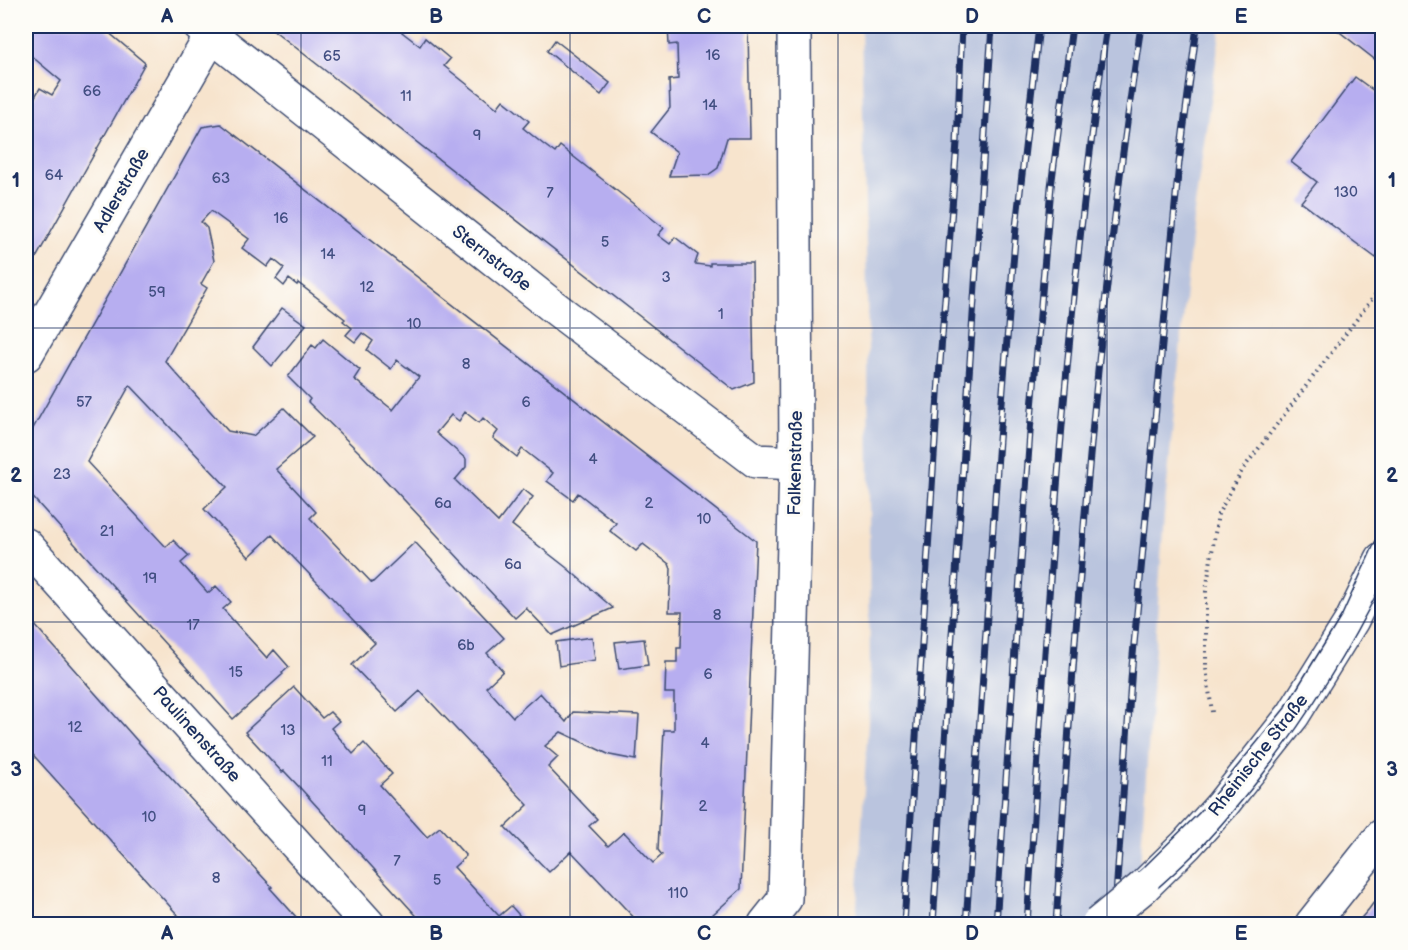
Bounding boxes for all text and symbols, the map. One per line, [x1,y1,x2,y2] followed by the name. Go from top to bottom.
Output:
[160,5,174,29] text: A
[429,5,443,29] text: B
[697,5,711,29] text: C
[965,5,979,29] text: D
[1235,5,1248,29] text: E
[706,46,720,65] house number: 16
[323,47,341,66] house number: 65
[83,82,101,101] house number: 66
[400,87,412,106] house number: 11
[703,96,717,115] house number: 14
[473,126,481,145] house number: 9
[89,144,154,236] street label: Adlerstraße
[45,166,63,185] house number: 64
[12,169,20,193] text: 1
[212,169,230,188] house number: 63
[1388,169,1396,193] text: 1
[1334,183,1358,202] house number: 130
[546,184,554,203] house number: 7
[274,209,288,228] house number: 16
[448,221,536,296] street label: Sternstraße
[601,233,609,252] house number: 5
[321,245,335,264] house number: 14
[661,268,671,287] house number: 3
[360,278,374,297] house number: 12
[148,283,166,302] house number: 59
[718,305,724,324] house number: 1
[407,315,421,334] house number: 10
[462,355,471,374] house number: 8
[76,393,93,412] house number: 57
[521,393,531,412] house number: 6
[784,410,807,516] street label: Falkenstraße
[588,450,598,469] house number: 4
[10,464,22,488] text: 2
[1386,464,1398,488] text: 2
[53,465,71,484] house number: 23
[434,494,452,513] house number: 6a
[645,494,654,513] house number: 2
[697,510,711,529] house number: 10
[100,522,114,541] house number: 21
[504,555,522,574] house number: 6a
[143,569,157,588] house number: 19
[713,606,722,625] house number: 8
[186,616,200,635] house number: 17
[457,636,475,655] house number: 6b
[229,663,243,682] house number: 15
[703,665,713,684] house number: 6
[148,682,245,787] street label: Paulinenstraße
[1204,690,1313,821] street label: Rheinische Straße
[68,718,82,737] house number: 12
[280,721,296,740] house number: 13
[700,734,710,753] house number: 4
[321,752,333,771] house number: 11
[10,758,22,782] text: 3
[1386,758,1398,782] text: 3
[699,797,708,816] house number: 2
[358,801,366,820] house number: 9
[142,808,156,827] house number: 10
[393,852,401,871] house number: 7
[212,869,221,888] house number: 8
[433,871,441,890] house number: 5
[668,884,688,903] house number: 110
[160,922,174,946] text: A
[429,922,443,946] text: B
[697,922,711,946] text: C
[965,922,979,946] text: D
[1235,922,1248,946] text: E

